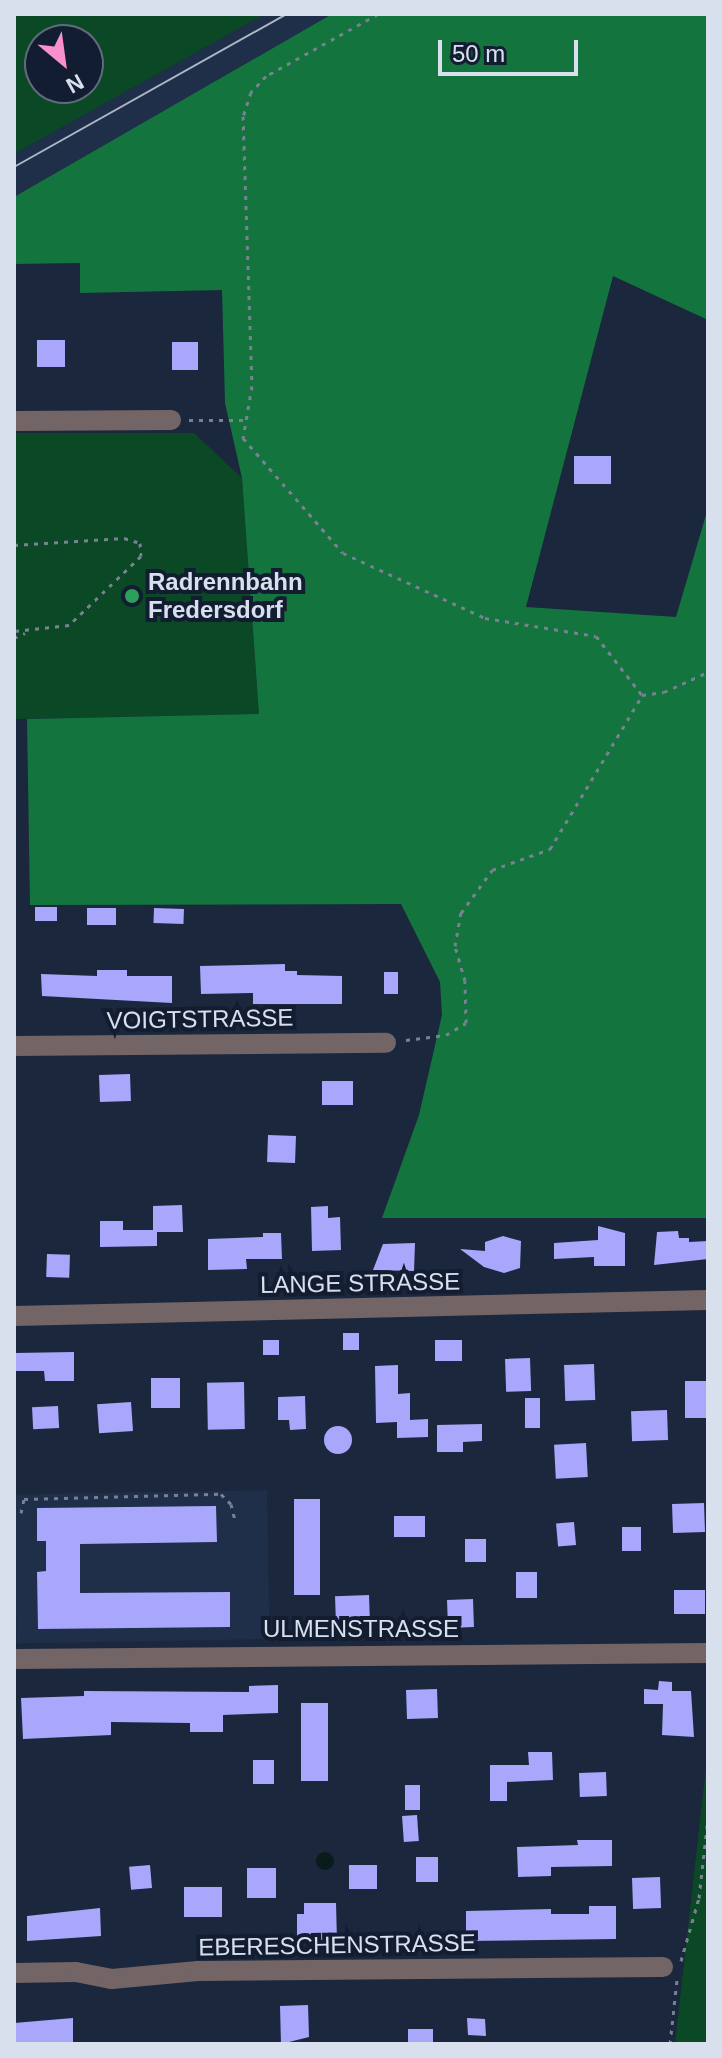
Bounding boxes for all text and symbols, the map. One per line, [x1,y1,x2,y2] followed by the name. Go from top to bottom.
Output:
[24,24,104,104] north arrow
[442,24,582,74] scale bar
[452,40,505,67] text: 50 m
[62,69,88,98] text: N
[148,568,303,624] place label: Radrennbahn Fredersdorf
[123,587,141,605] marker: Radrennbahn Fredersdorf
[106,1003,294,1035] street label: VOIGTSTRASSE
[260,1267,460,1299] street label: LANGE STRASSE
[263,1615,459,1643] street label: ULMENSTRASSE
[198,1928,476,1962] street label: EBERESCHENSTRASSE

